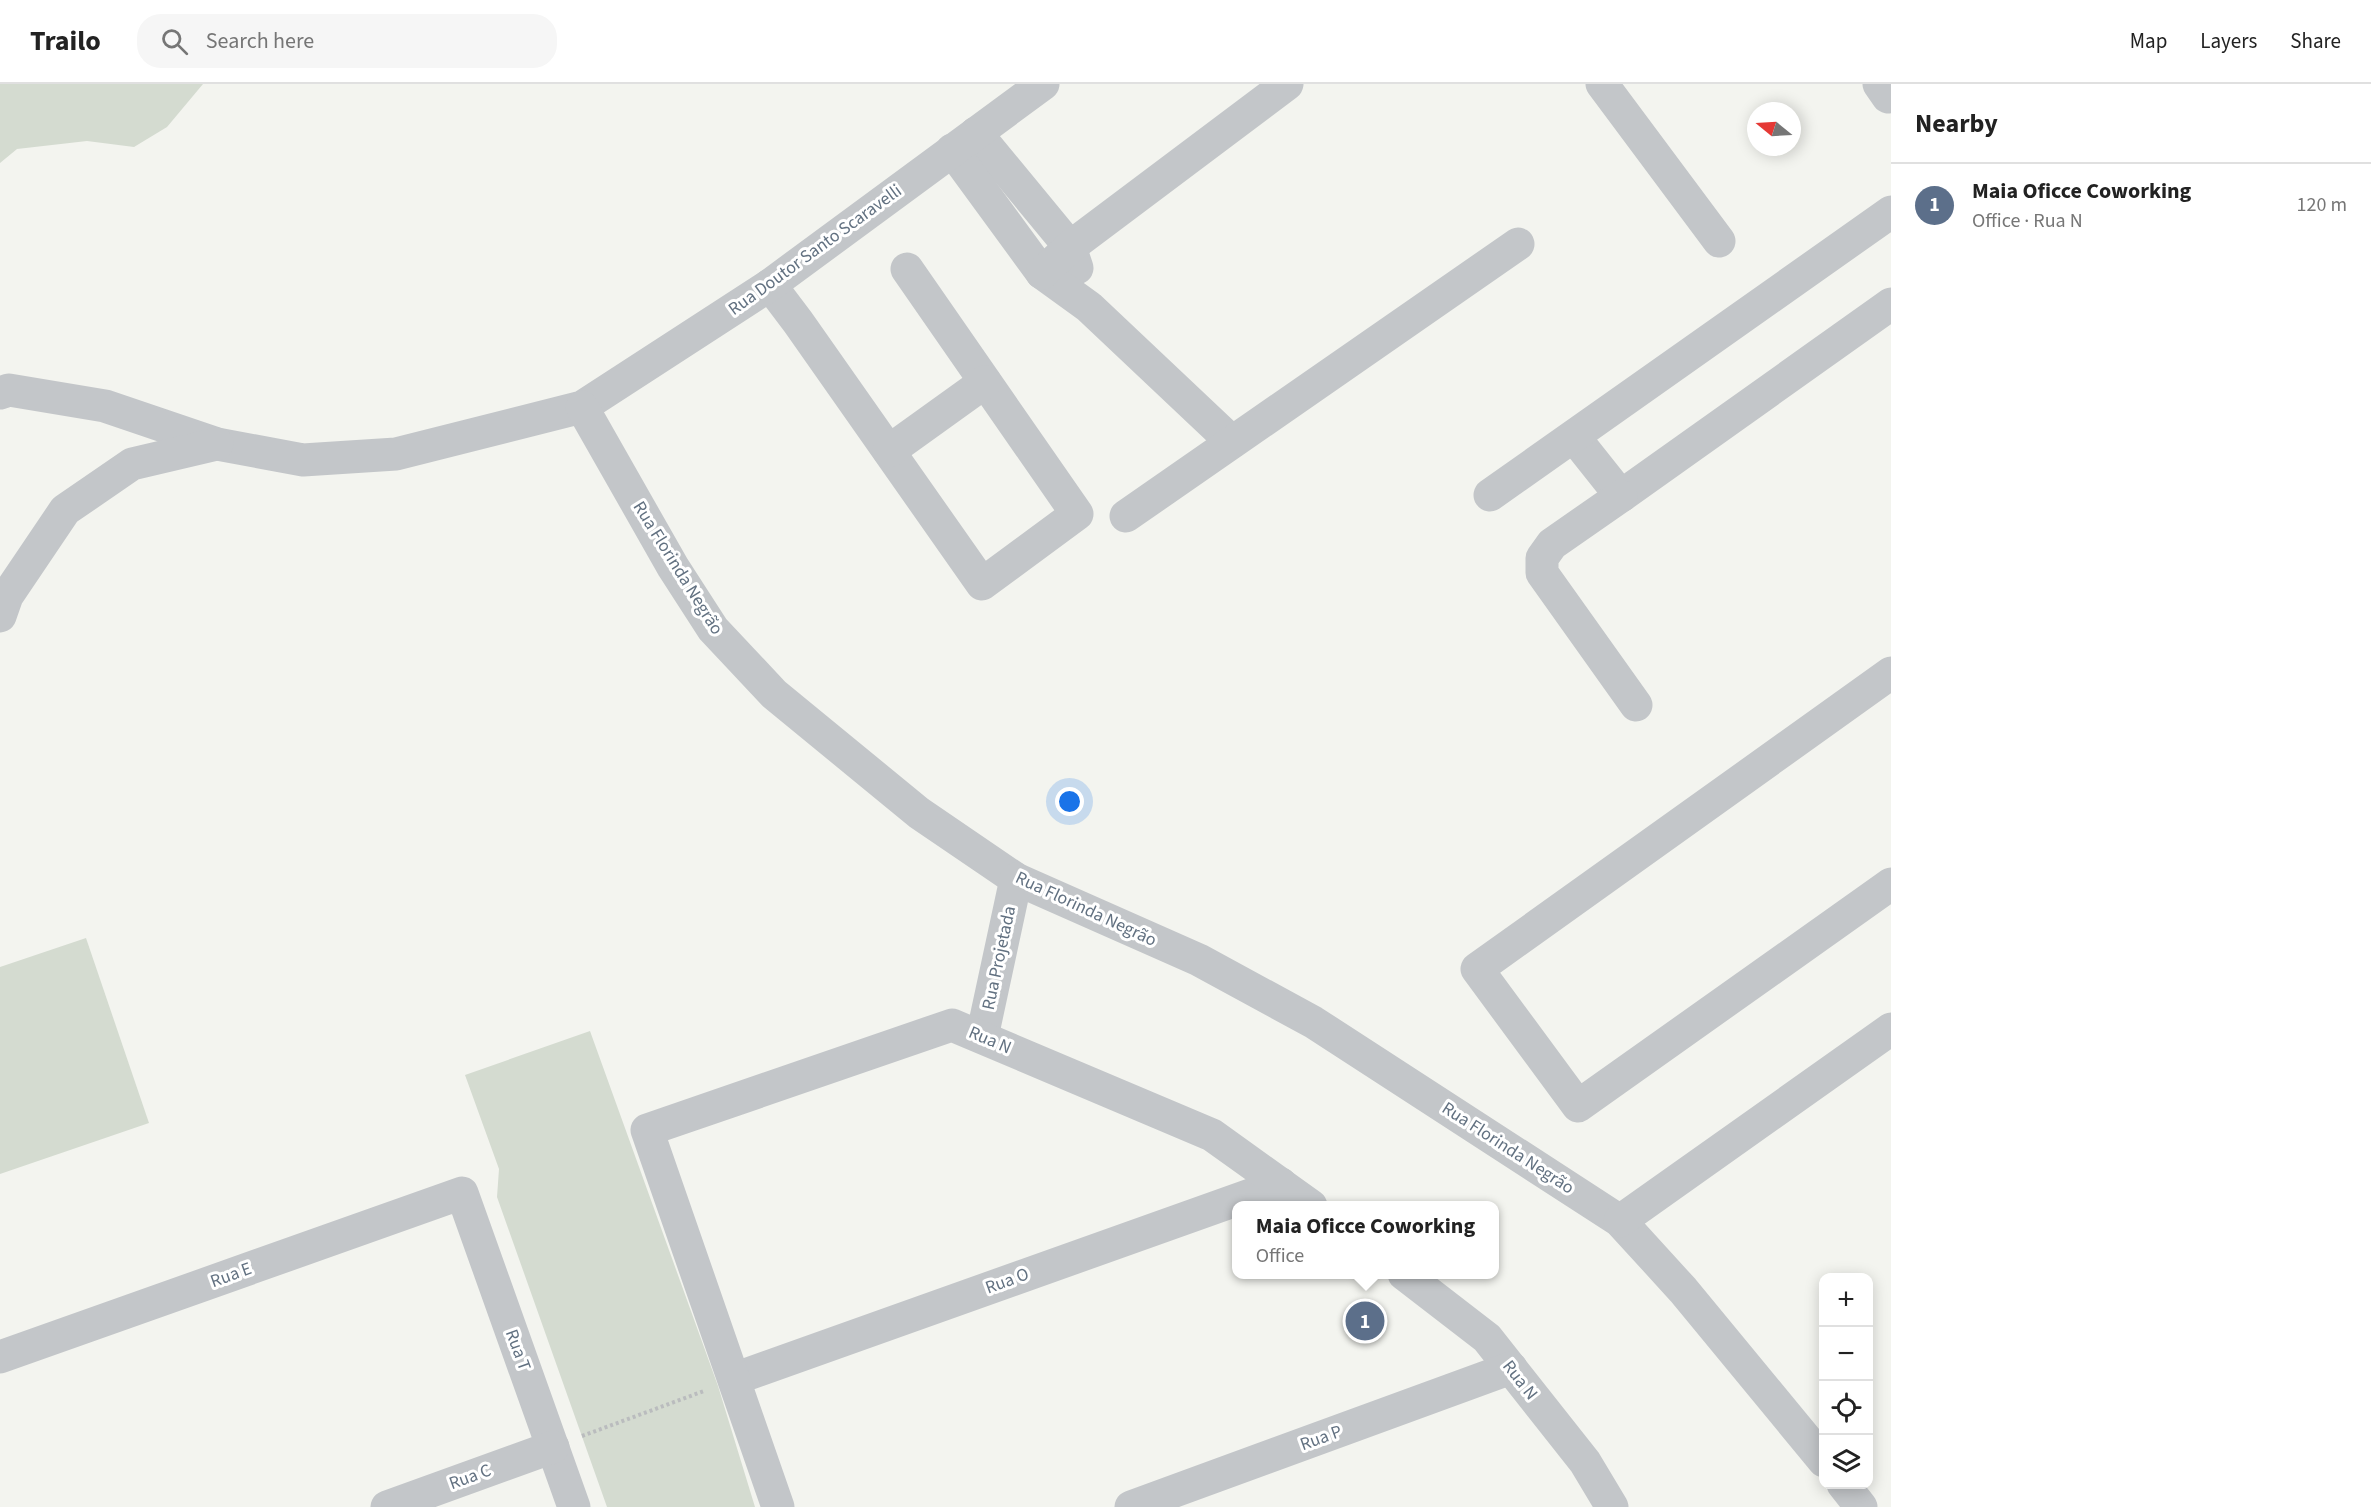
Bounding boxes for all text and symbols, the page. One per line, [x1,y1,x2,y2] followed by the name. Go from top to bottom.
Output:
[137,14,557,68] search box
[30,21,101,61] text: Trailo
[158,25,191,58] icon: search
[206,25,314,57] text: Search here
[2130,26,2167,56] text: Map
[2200,26,2257,56] text: Layers
[2290,26,2341,56] text: Share
[1747,102,1801,156] north arrow
[1915,105,1998,142] text: Nearby
[1972,175,2191,207] text: Maia Oficce Coworking
[723,178,907,322] street label: Rua Doutor Santo Scaravelli
[1929,191,1940,219] text: 1
[2297,191,2347,219] text: 120 m
[1972,207,2083,235] text: Office · Rua N
[627,496,729,640] street label: Rua Florinda Negrão
[1055,787,1084,816] your location
[1011,865,1161,953] street label: Rua Florinda Negrão
[976,904,1022,1012] street label: Rua Projetada
[965,1020,1015,1060] street label: Rua N
[1437,1096,1579,1200] street label: Rua Florinda Negrão
[1232,1201,1499,1279] popup
[1256,1210,1475,1242] text: Maia Oficce Coworking
[1256,1242,1304,1270] text: Office
[207,1256,255,1294] street label: Rua E
[982,1262,1032,1300] street label: Rua O
[1819,1273,1873,1489] map controls
[1819,1273,1873,1327] button: +
[1346,1298,1384,1344] pin: 1
[499,1326,537,1375] street label: Rua T
[1819,1327,1873,1381] button: −
[1496,1355,1544,1405] street label: Rua N
[1819,1381,1873,1435] button: locate
[1297,1419,1345,1457] street label: Rua P
[1819,1435,1873,1489] button: layers
[446,1458,494,1496] street label: Rua C

